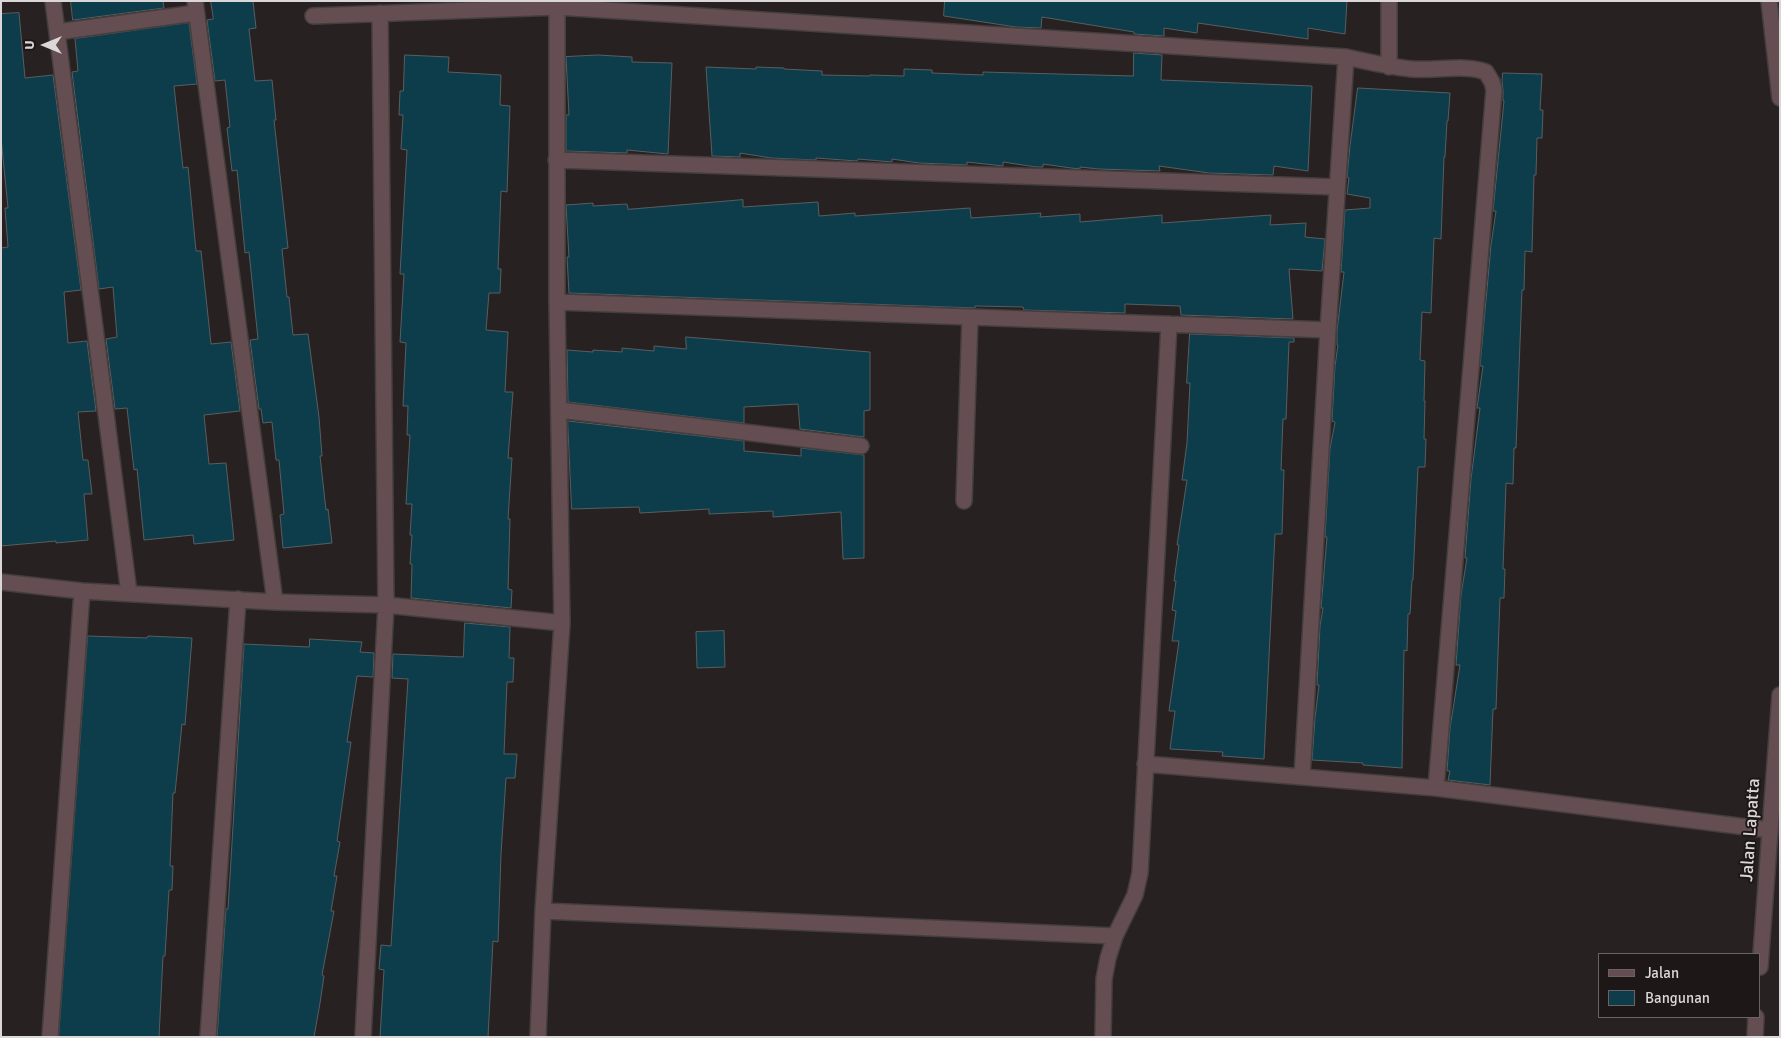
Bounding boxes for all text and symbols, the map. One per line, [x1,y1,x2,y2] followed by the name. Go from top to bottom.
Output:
[20,20,70,70] north arrow
[21,40,38,50] text: U
[1737,778,1765,882] street label: Jalan Lapatta
[1598,953,1761,1018] legend
[1645,964,1679,982] text: Jalan
[1645,989,1710,1007] text: Bangunan

